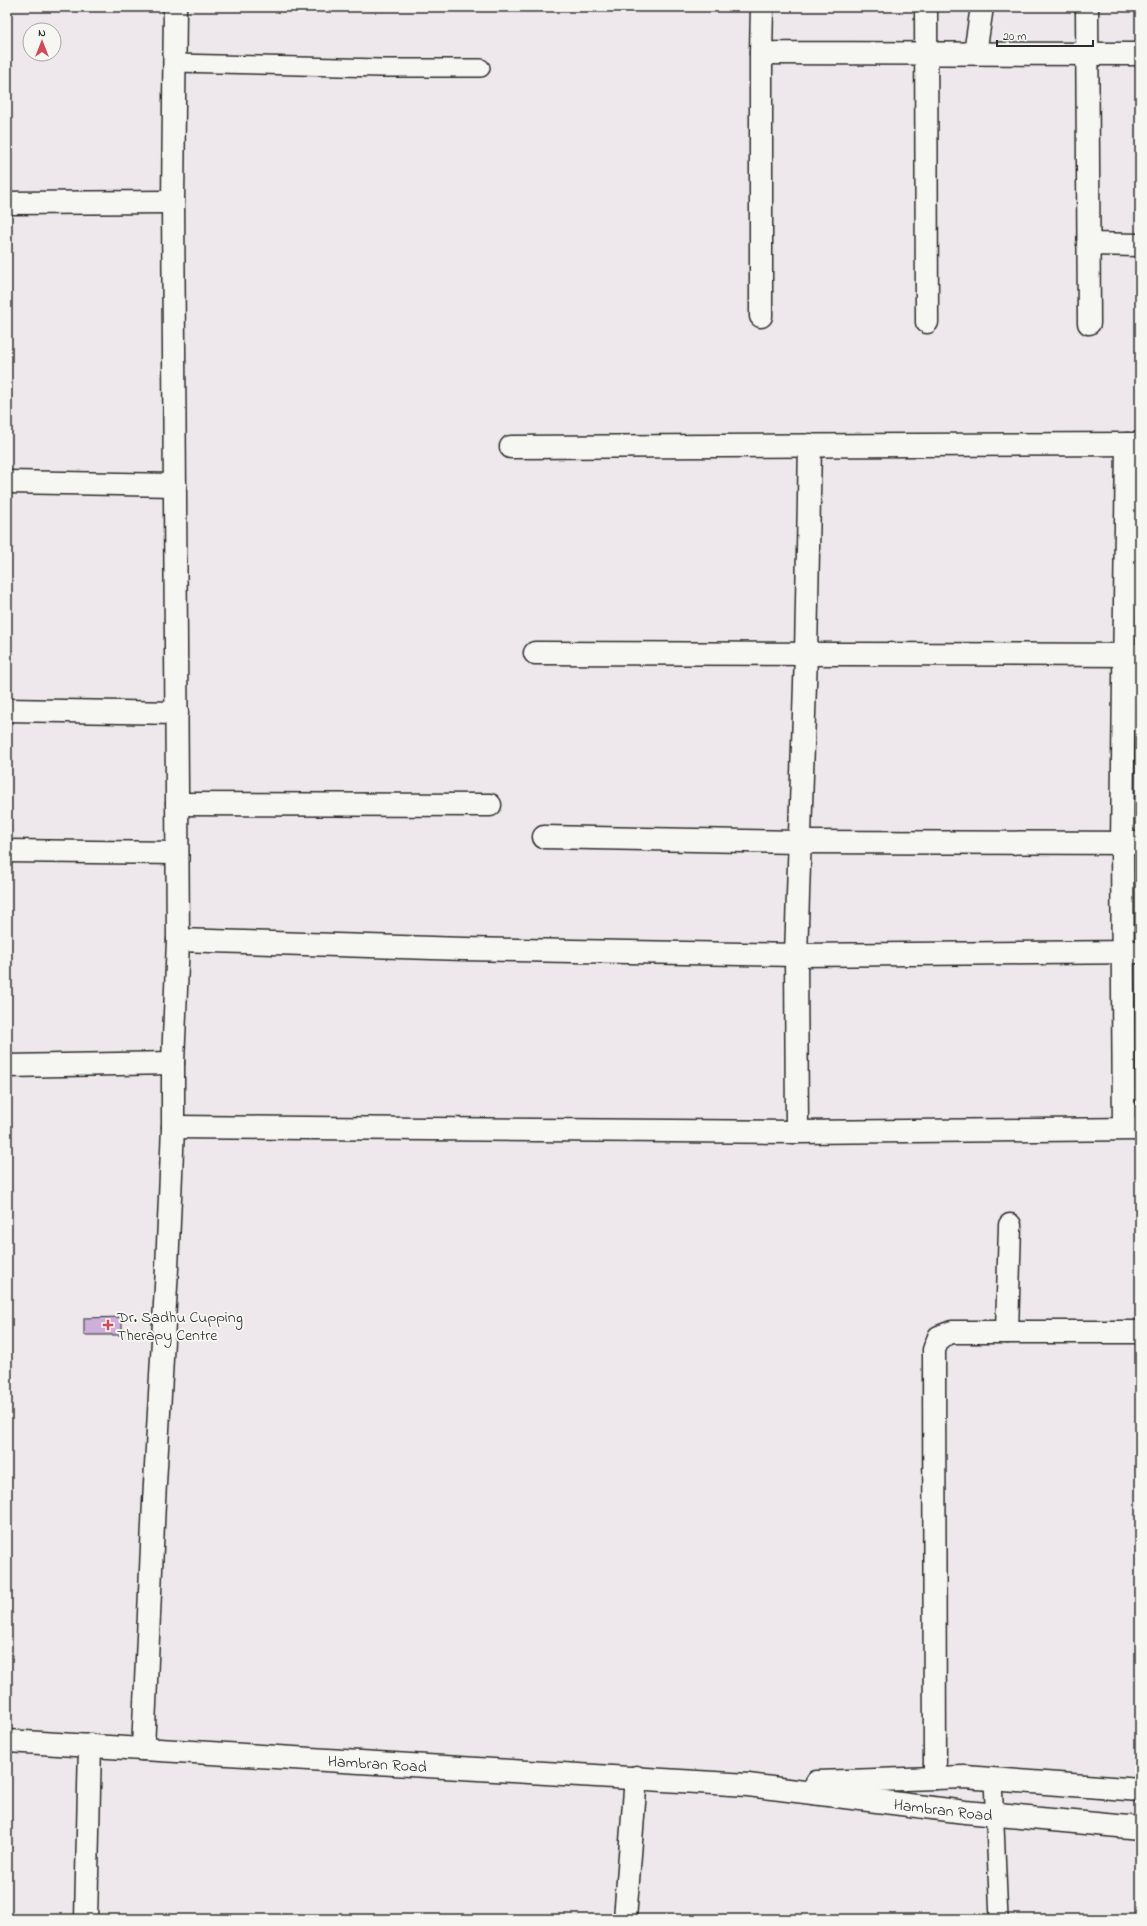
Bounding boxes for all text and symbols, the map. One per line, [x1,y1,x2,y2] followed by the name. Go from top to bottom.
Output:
[22,22,62,62] north arrow
[997,22,1093,48] scale bar
[38,25,46,41] text: N
[1003,28,1026,46] text: 20 m
[116,1306,243,1348] place label: Dr. Sadhu Cupping Therapy Centre
[102,1319,114,1331] marker: Dr. Sadhu Cupping Therapy Centre
[327,1750,427,1780] street label: Hambran Road
[892,1793,993,1828] street label: Hambran Road

